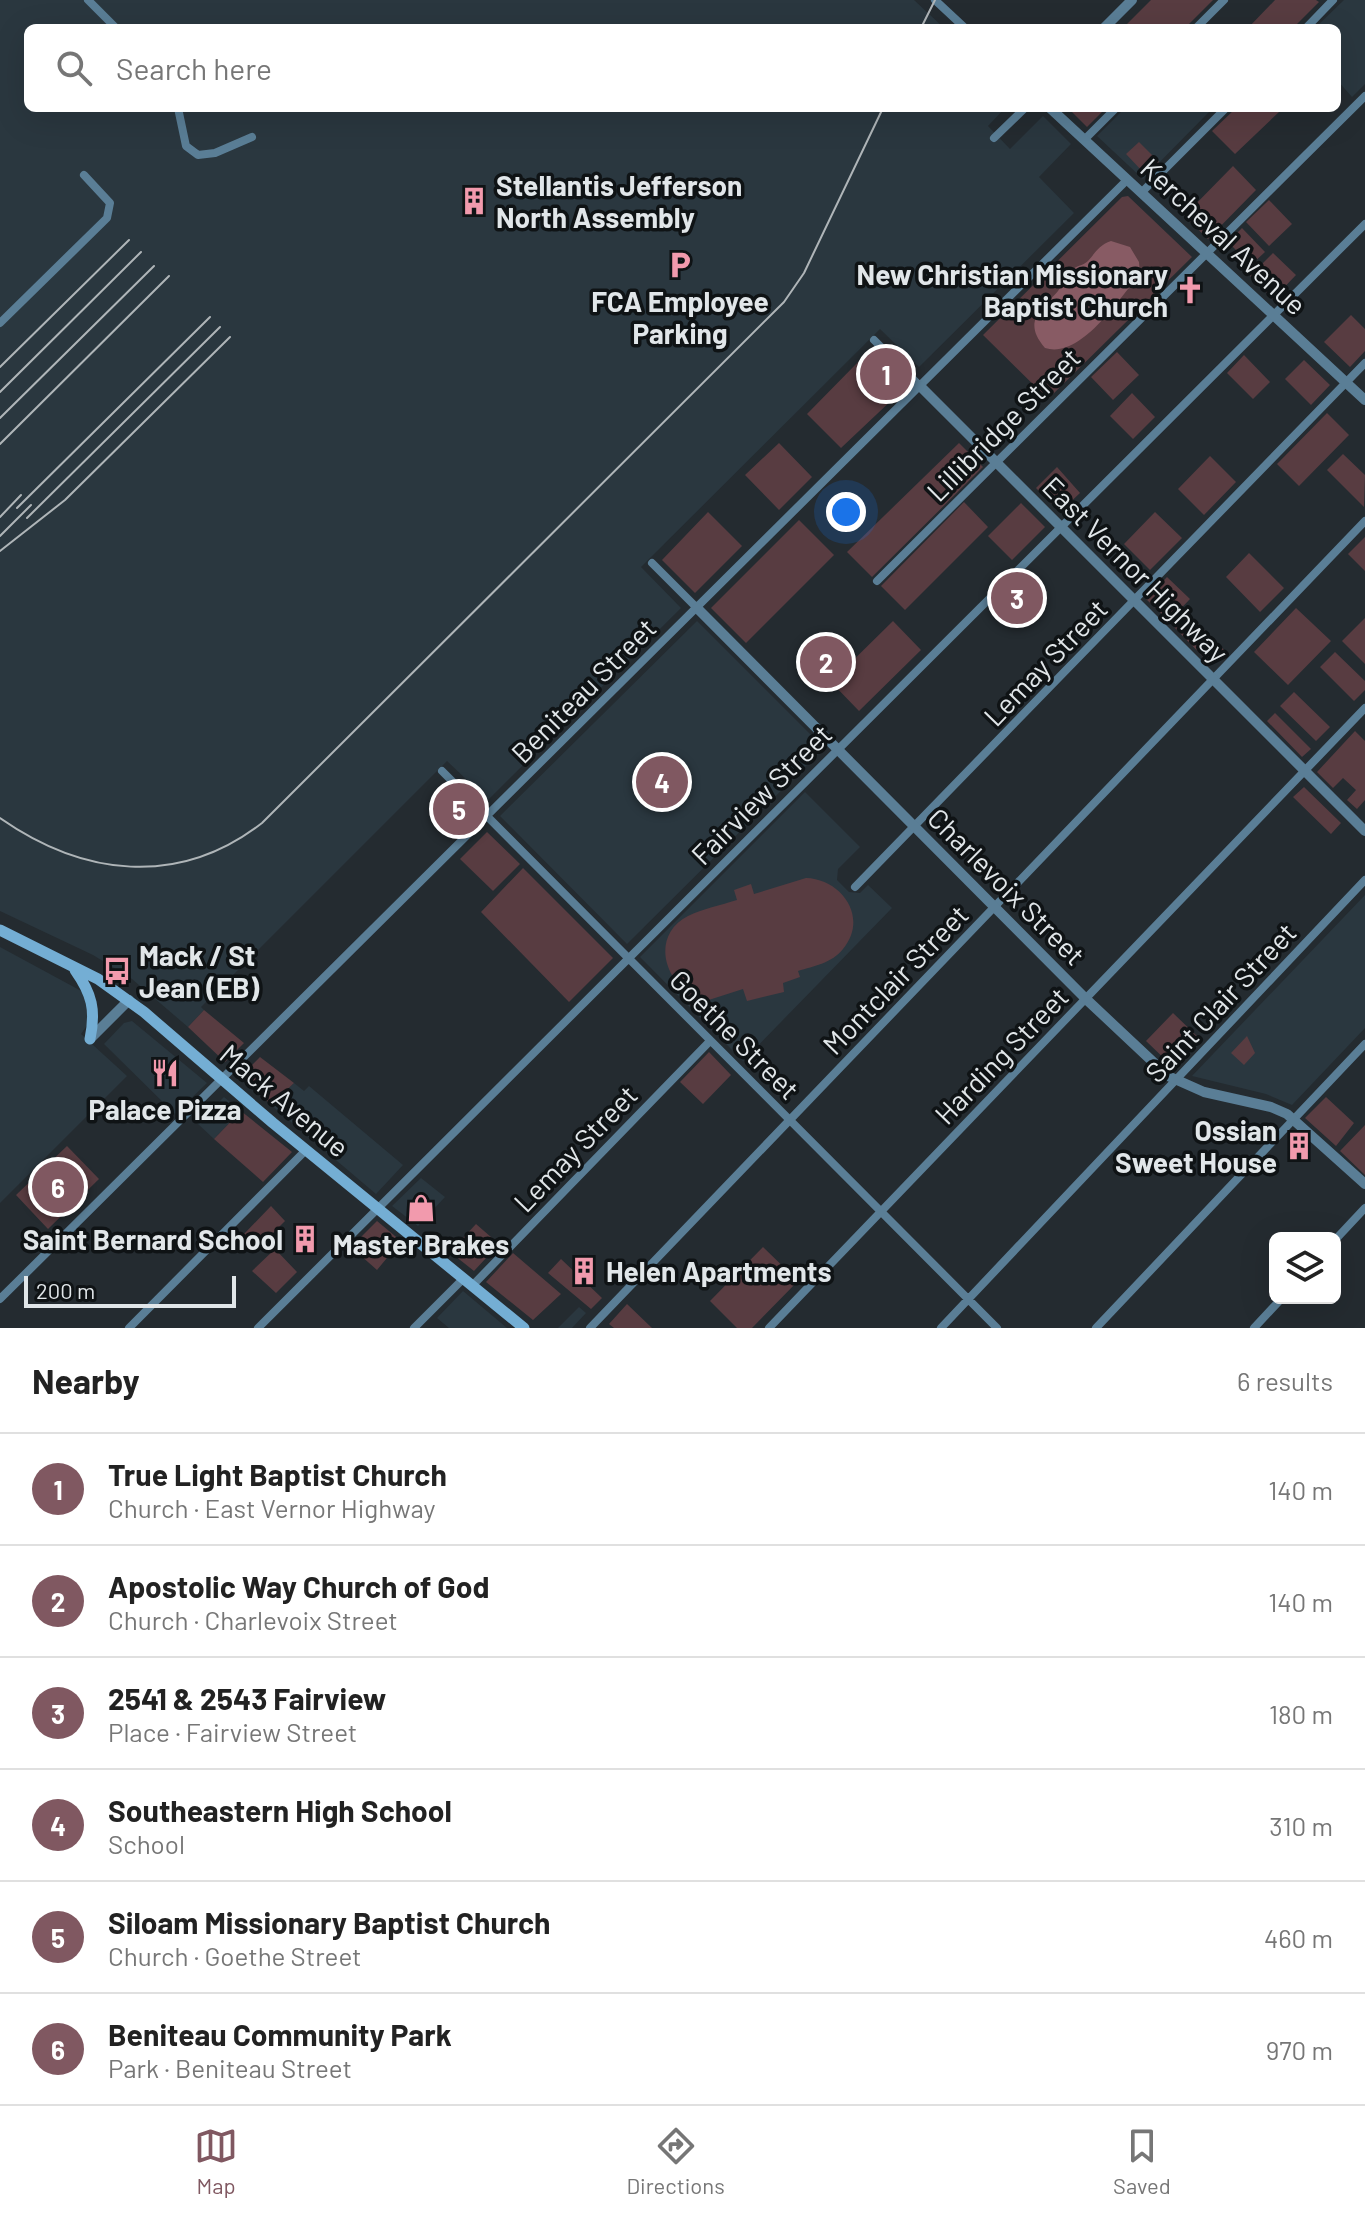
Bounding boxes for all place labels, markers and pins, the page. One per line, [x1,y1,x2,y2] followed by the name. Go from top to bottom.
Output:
[496,168,742,234] place label: Stellantis Jefferson North Assembly
[459,186,489,216] building icon: Stellantis Jefferson North Assembly
[665,250,695,280] parking icon: FCA Employee Parking
[857,257,1168,323] place label: New Christian Missionary Baptist Church
[1175,275,1205,305] church icon: New Christian Missionary Baptist Church
[591,284,769,350] place label: FCA Employee Parking
[860,344,912,404] pin: 1
[991,568,1043,628] pin: 3
[800,632,852,692] pin: 2
[636,752,688,812] pin: 4
[433,779,485,839] pin: 5
[139,938,260,1004] place label: Mack / St Jean (EB)
[102,956,132,986] bus stop icon: Mack / St Jean (EB)
[150,1058,180,1088] restaurant icon: Palace Pizza
[88,1092,242,1126] place label: Palace Pizza
[1115,1113,1277,1179] place label: Ossian Sweet House
[1284,1131,1314,1161] building icon: Ossian Sweet House
[32,1157,84,1217] pin: 6
[406,1193,436,1223] shop icon: Master Brakes
[23,1222,283,1256] place label: Saint Bernard School
[290,1224,320,1254] building icon: Saint Bernard School
[333,1227,509,1261] place label: Master Brakes
[606,1254,832,1288] place label: Helen Apartments
[569,1256,599,1286] building icon: Helen Apartments

